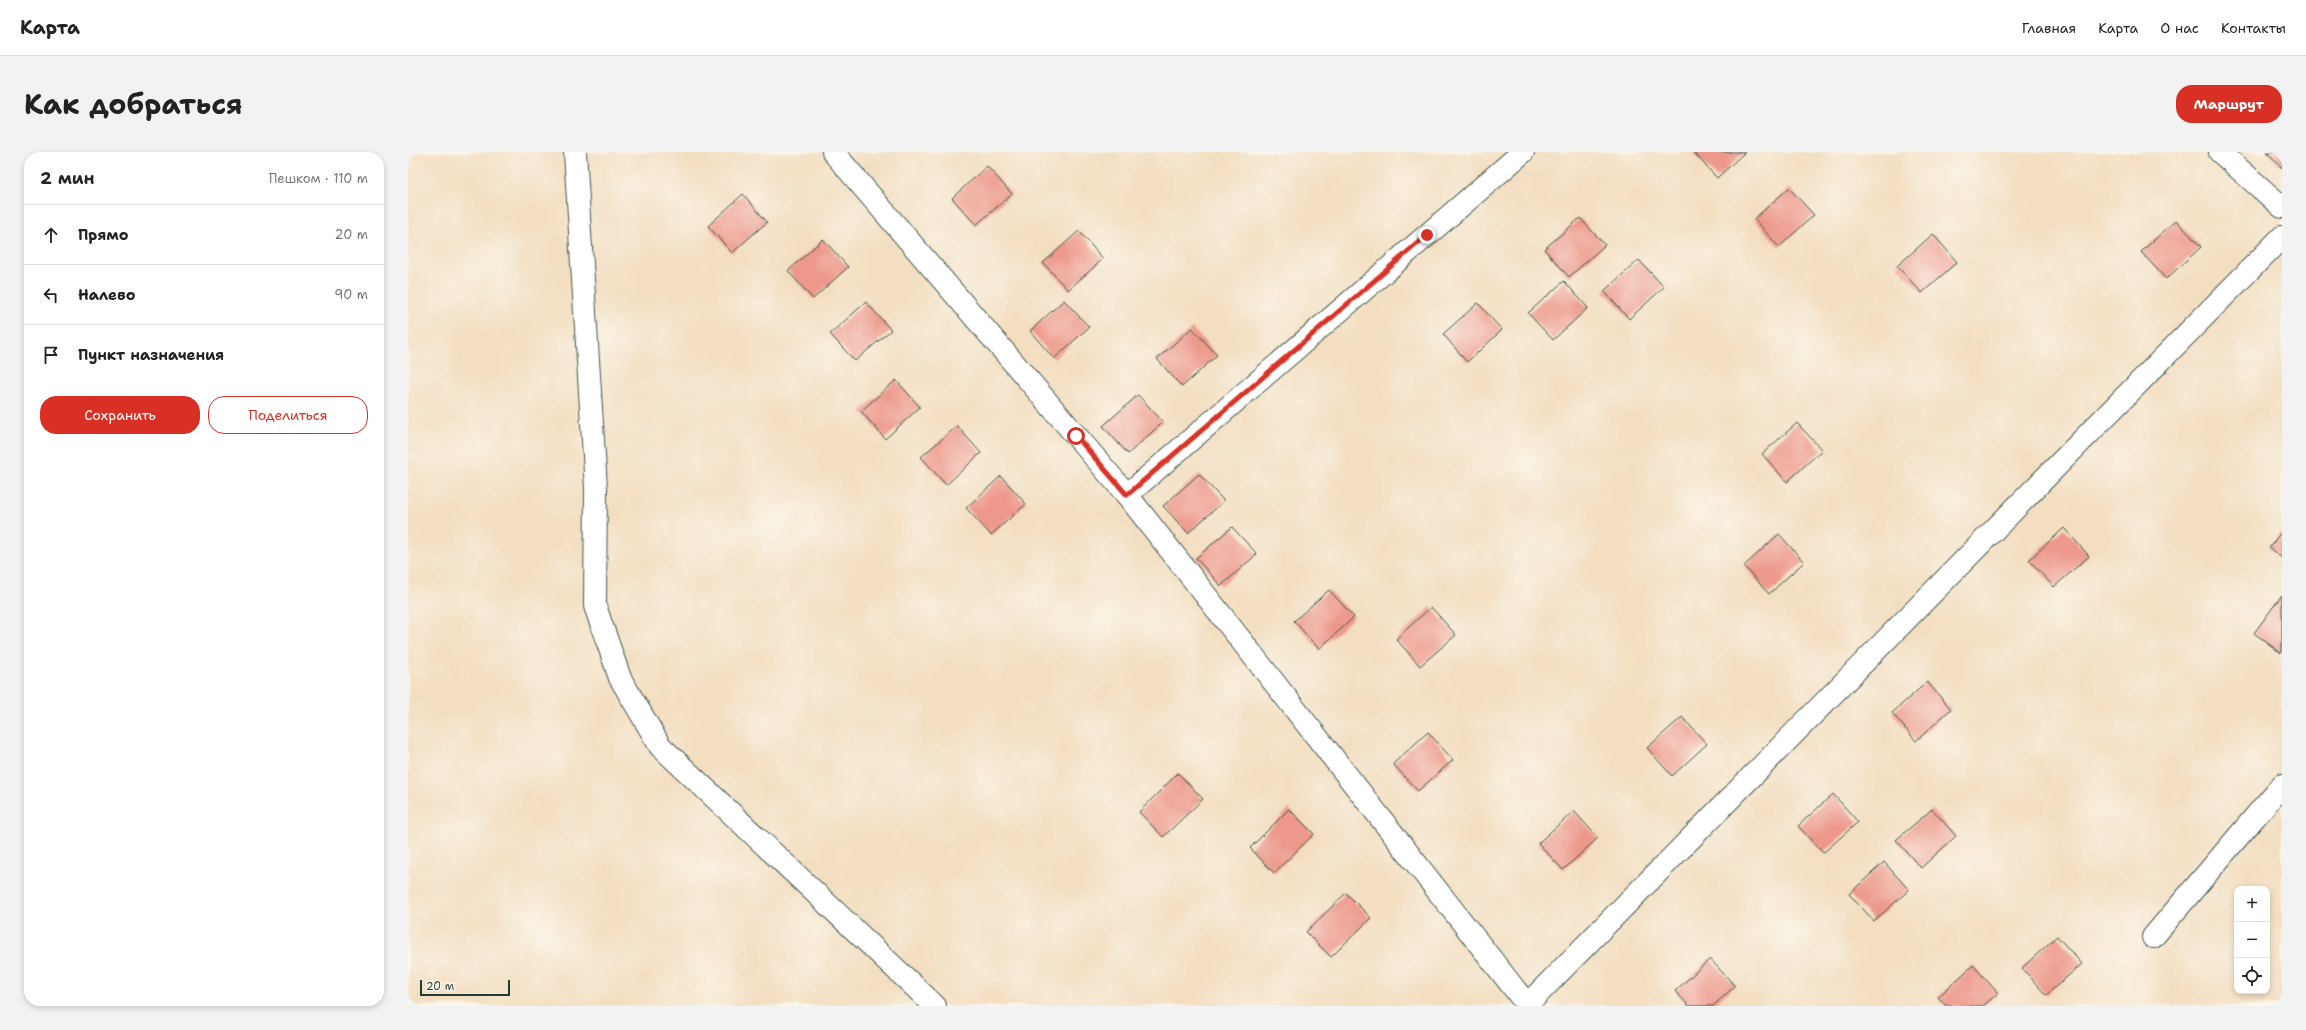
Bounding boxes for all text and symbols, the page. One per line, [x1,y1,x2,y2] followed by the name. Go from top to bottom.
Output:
[20,15,80,40] text: Карта
[2022,19,2076,37] text: Главная
[2098,19,2138,37] text: Карта
[2160,19,2199,37] text: О нас
[2221,19,2286,37] text: Контакты
[24,85,243,123] text: Как добраться
[2176,85,2282,123] button: Маршрут
[40,167,95,189] text: 2 мин
[269,170,368,187] text: Пешком · 110 m
[40,224,62,246] icon: ahead
[78,225,128,245] text: Прямо
[335,226,368,243] text: 20 m
[1418,226,1436,244] route end
[40,284,62,306] icon: left
[78,285,136,305] text: Налево
[334,286,368,303] text: 90 m
[40,344,62,366] icon: arrive
[78,345,224,365] text: Пункт назначения
[40,396,200,434] button: Сохранить
[208,396,368,434] button: Поделиться
[1067,427,1085,445] route start
[2234,886,2270,994] map controls
[2234,886,2270,922] button: +
[2234,922,2270,958] button: −
[2234,958,2270,994] button: locate
[420,978,510,997] scale bar
[426,979,454,994] text: 20 m

